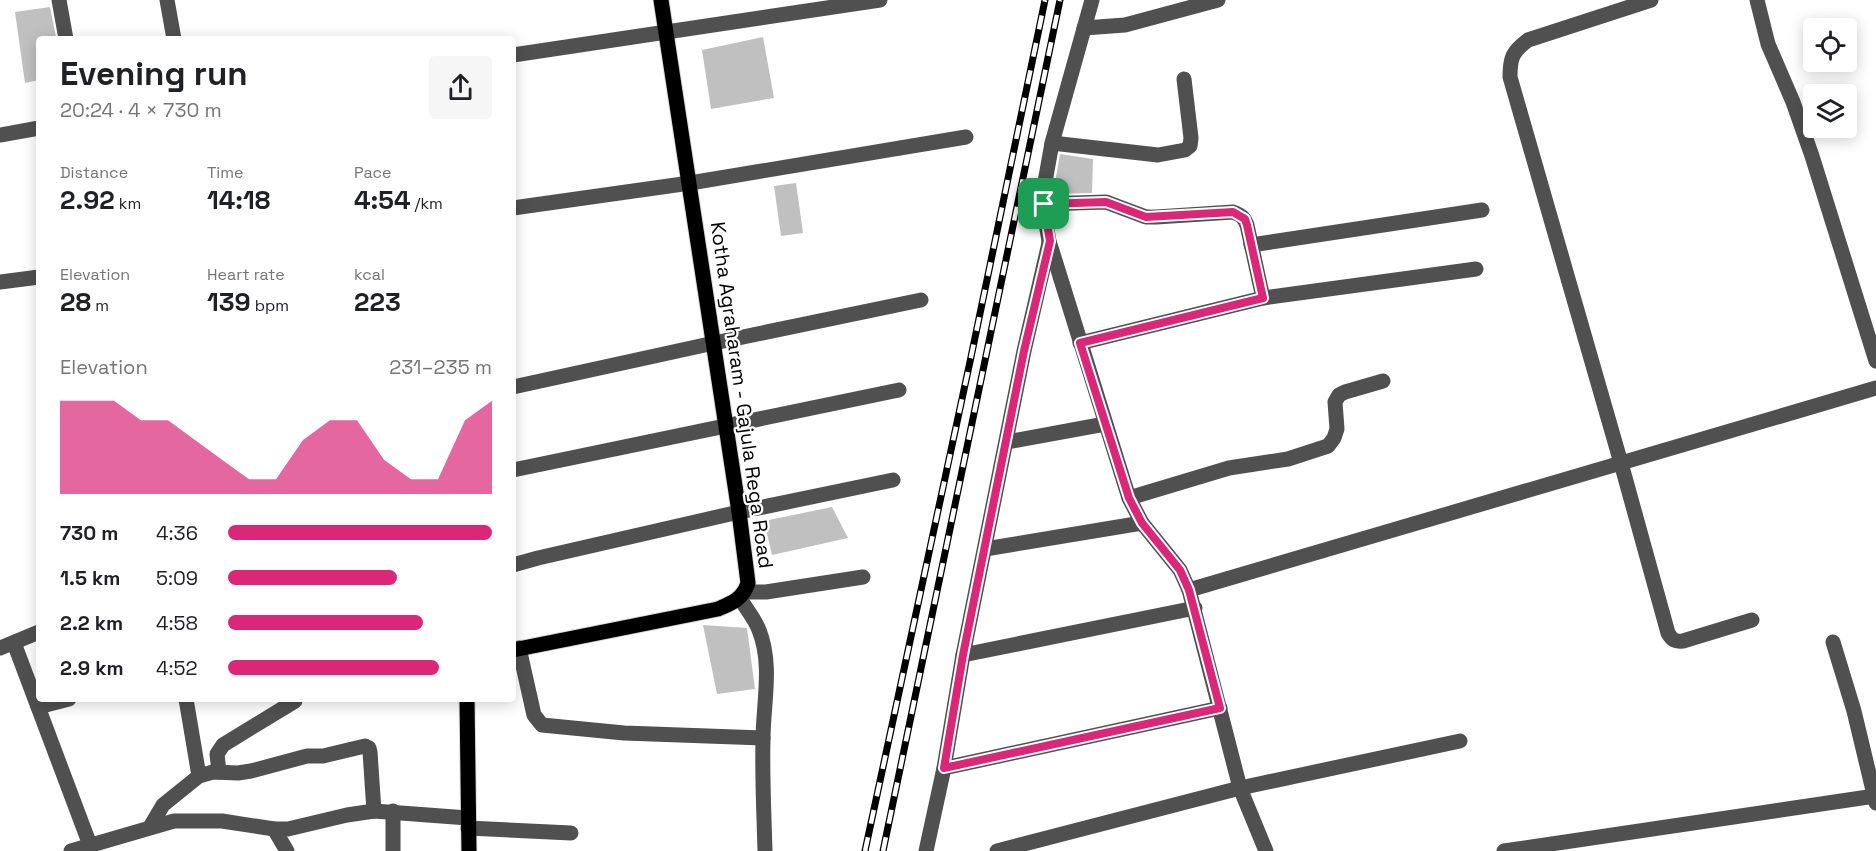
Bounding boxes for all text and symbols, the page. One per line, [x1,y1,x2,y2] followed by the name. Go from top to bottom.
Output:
[1803,18,1857,138] map controls
[1803,18,1857,72] button: locate
[60,53,248,95] text: Evening run
[429,56,492,119] button: share
[1803,84,1857,138] button: layers
[60,97,222,123] text: 20:24 · 4 × 730 m
[60,162,128,183] text: Distance
[207,162,243,183] text: Time
[354,162,391,183] text: Pace
[1018,178,1069,229] pin
[60,183,115,217] text: 2.92
[207,183,270,217] text: 14:18
[354,183,410,217] text: 4:54
[1027,187,1060,220] icon: arrive
[115,193,141,214] text: km
[410,193,443,214] text: /km
[705,220,779,570] street label: Kotha Agraharam - Gajula Rega Road
[60,264,130,285] text: Elevation
[207,264,285,285] text: Heart rate
[354,264,385,285] text: kcal
[60,285,91,319] text: 28
[207,285,251,319] text: 139
[354,285,401,319] text: 223
[91,295,109,316] text: m
[251,295,289,316] text: bpm
[60,354,148,380] text: Elevation
[389,354,492,380] text: 231–235 m
[60,520,118,546] text: 730 m
[156,520,198,546] text: 4:36
[60,565,120,591] text: 1.5 km
[156,565,198,591] text: 5:09
[60,610,123,636] text: 2.2 km
[156,610,198,636] text: 4:58
[60,655,124,681] text: 2.9 km
[156,655,197,681] text: 4:52

